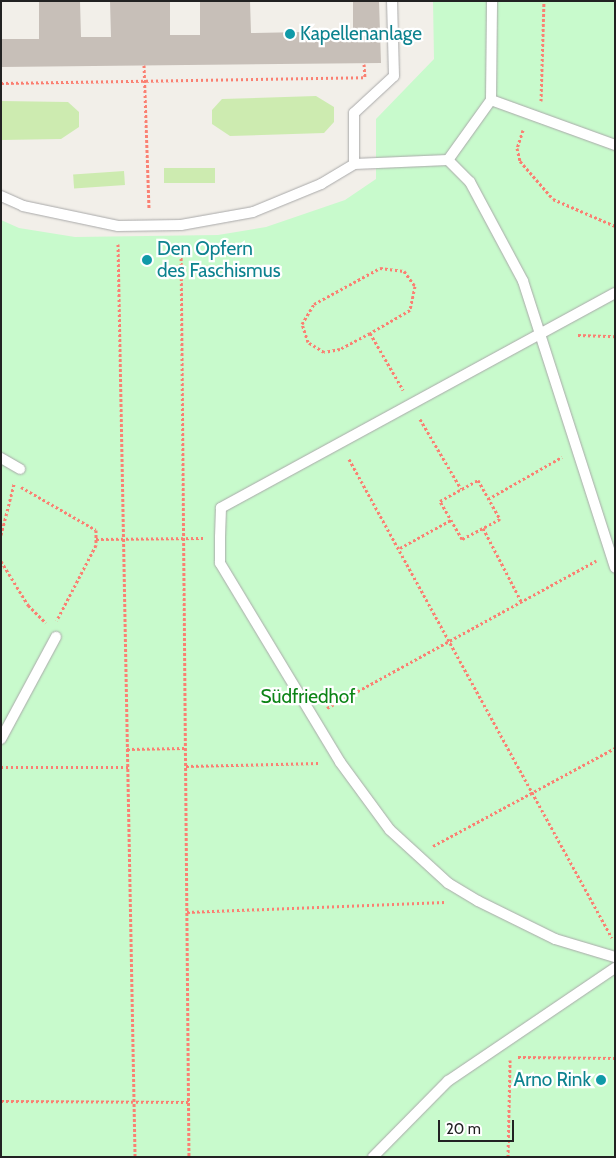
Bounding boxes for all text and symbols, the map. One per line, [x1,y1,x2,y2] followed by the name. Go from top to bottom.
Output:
[300,23,422,45] place label: Kapellenanlage
[284,28,296,40] marker: Kapellenanlage
[157,238,281,282] place label: Den Opfern des Faschismus
[141,254,153,266] marker: Den Opfern des Faschismus
[260,686,356,708] park label: Südfriedhof
[513,1069,591,1091] place label: Arno Rink
[595,1074,607,1086] marker: Arno Rink
[441,1110,517,1142] scale bar
[446,1120,481,1138] text: 20 m

